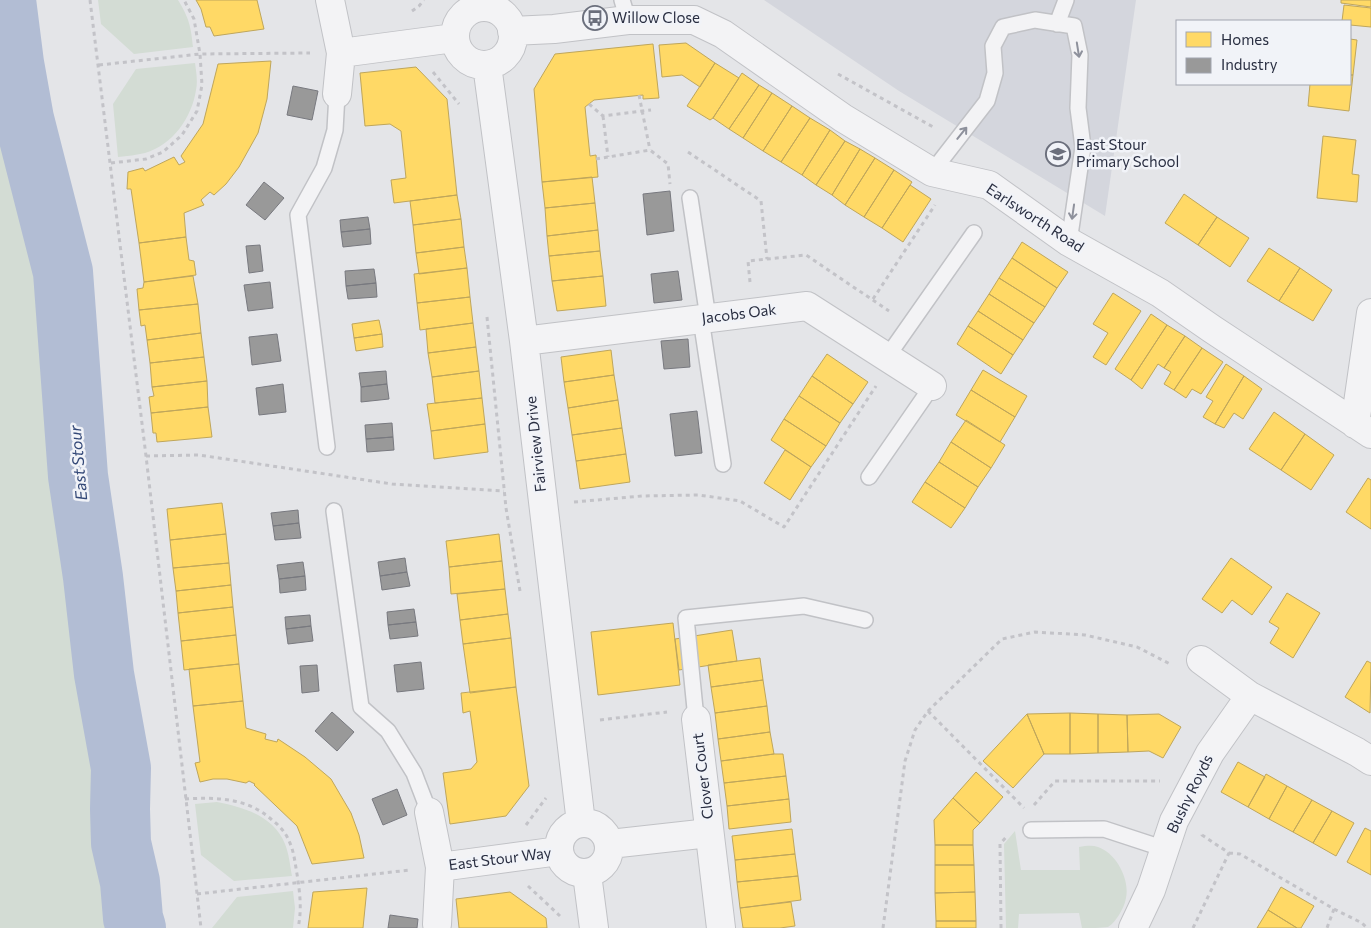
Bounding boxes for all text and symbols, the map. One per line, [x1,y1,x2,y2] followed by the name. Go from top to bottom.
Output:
[582,5,608,31] bus stop icon: Willow Close
[612,8,700,26] place label: Willow Close
[1176,20,1351,85] legend
[1221,30,1269,48] text: Homes
[1074,42,1084,58] one-way arrow
[1221,55,1278,73] text: Industry
[956,127,967,140] one-way arrow
[1076,135,1179,170] place label: East Stour Primary School
[1045,141,1071,167] school or university icon: East Stour Primary School
[983,179,1088,255] street label: Earlsworth Road
[1068,204,1078,220] one-way arrow
[700,299,777,327] street label: Jacobs Oak
[521,395,549,493] street label: Fairview Drive
[65,424,90,501] water label: East Stour
[688,732,716,820] street label: Clover Court
[1162,751,1216,836] street label: Bushy Royds
[447,843,553,873] street label: East Stour Way

